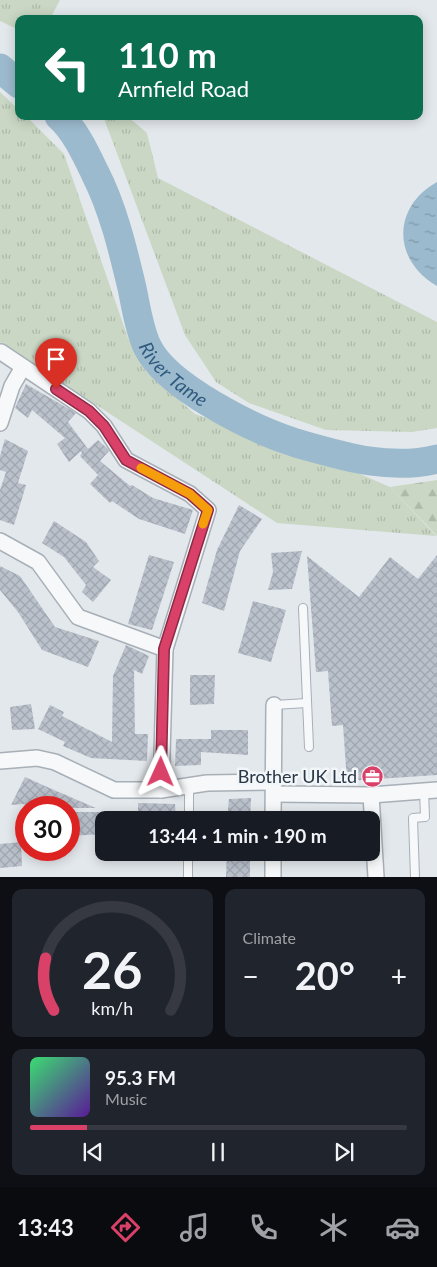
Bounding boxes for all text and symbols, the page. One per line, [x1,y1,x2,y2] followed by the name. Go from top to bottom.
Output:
[118,33,217,75] text: 110 m
[35,35,100,100] icon: left
[118,75,249,102] text: Arnfield Road
[135,337,212,410] water label: River Tame
[35,338,77,389] pin
[42,345,70,373] icon: arrive
[134,745,186,797] position arrow
[361,764,385,788] office icon: Brother UK Ltd
[238,765,357,787] place label: Brother UK Ltd
[15,796,80,861] speed limit sign: 30
[148,824,327,847] text: 13:44 · 1 min · 190 m
[243,928,296,947] text: Climate
[82,938,142,1000] text: 26
[295,952,355,998] text: 20°
[243,959,259,993] text: −
[391,959,407,993] text: +
[91,997,133,1019] text: km/h
[105,1066,176,1089] text: 95.3 FM
[105,1089,147,1108] text: Music
[79,1138,107,1166] icon: previous
[204,1138,232,1166] icon: pause
[330,1138,358,1166] icon: next
[108,1210,143,1245] icon: directions
[177,1210,212,1245] icon: music
[246,1210,281,1245] icon: phone
[316,1210,351,1245] icon: climate
[385,1210,420,1245] icon: car
[17,1214,74,1241] text: 13:43

